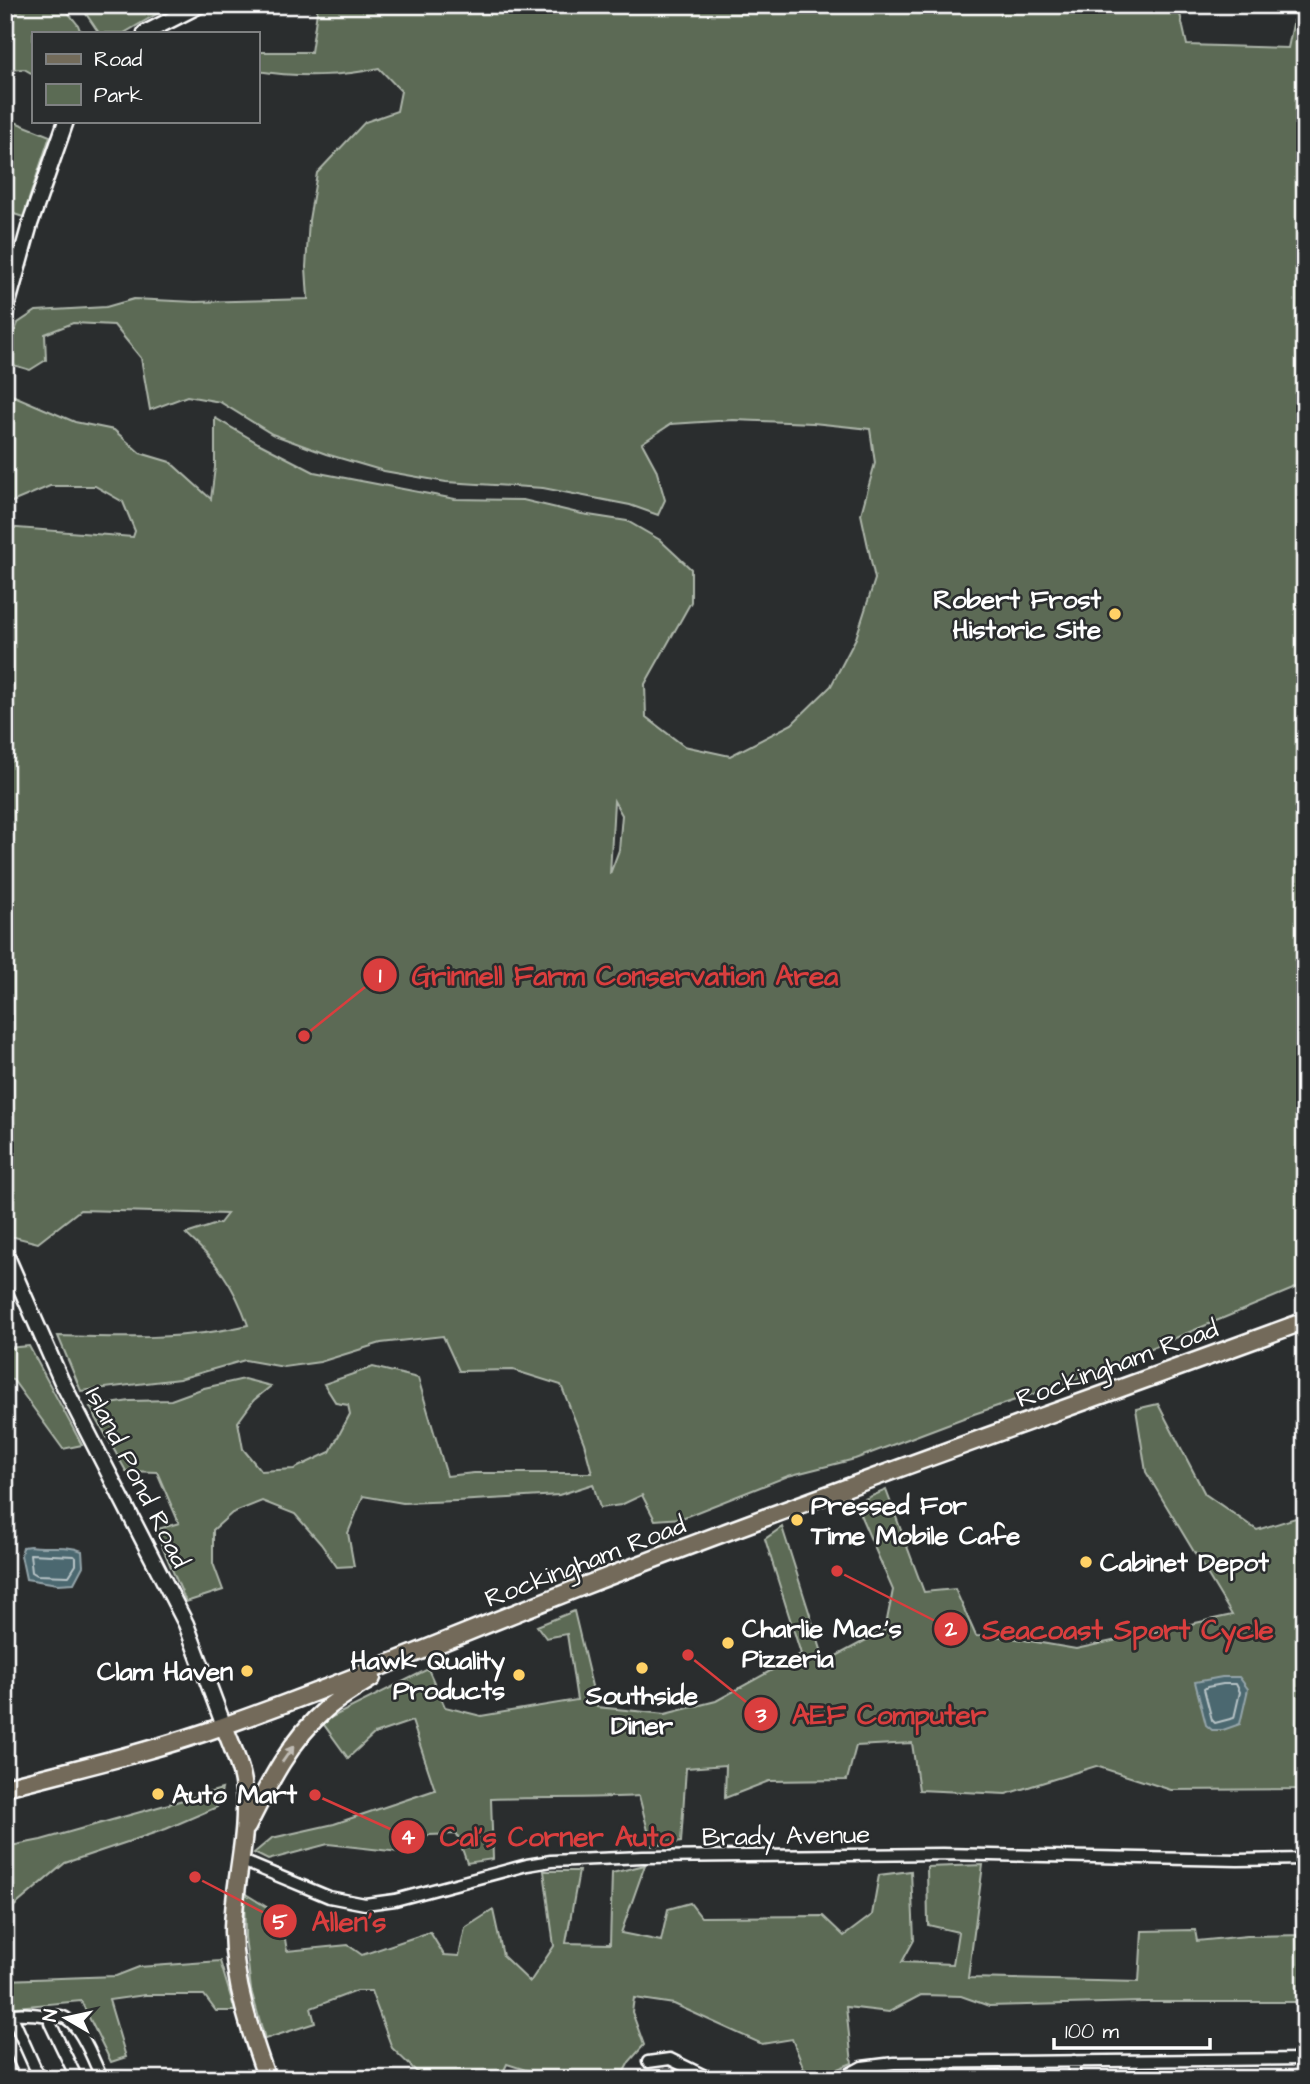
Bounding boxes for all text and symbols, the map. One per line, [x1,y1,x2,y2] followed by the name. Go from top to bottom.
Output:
[32,32,259,122] legend
[94,45,142,74] text: Road
[94,81,143,110] text: Park
[933,582,1101,648] place label: Robert Frost Historic Site
[1107,606,1123,622] marker: Robert Frost Historic Site
[363,951,852,1000] callout: Grinnell Farm Conservation Area
[412,957,839,996] text: Grinnell Farm Conservation Area
[379,961,382,990] text: 1
[1011,1311,1224,1419] street label: Rockingham Road
[76,1381,198,1574] street label: Island Pond Road
[810,1488,1020,1554] place label: Pressed For Time Mobile Cafe
[480,1507,692,1619] street label: Rockingham Road
[789,1512,805,1528] marker: Pressed For Time Mobile Cafe
[1100,1545,1269,1581] place label: Cabinet Depot
[1078,1554,1094,1570] marker: Cabinet Depot
[933,1605,1288,1654] callout: Seacoast Sport Cycle
[742,1611,902,1677] place label: Charlie Mac's Pizzeria
[981,1611,1274,1653] text: Seacoast Sport Cycle
[944,1615,958,1644] text: 2
[720,1635,736,1651] marker: Charlie Mac's Pizzeria
[351,1643,506,1709] place label: Hawk Quality Products
[97,1654,233,1690] place label: Clam Haven
[634,1660,650,1676] marker: Southside Diner
[239,1663,255,1679] marker: Clam Haven
[511,1667,527,1683] marker: Hawk Quality Products
[585,1678,698,1744] place label: Southside Diner
[743,1690,1000,1739] callout: AEF Computer
[792,1696,987,1736] text: AEF Computer
[755,1701,767,1730] text: 3
[281,1745,295,1763] one-way arrow
[172,1777,297,1813] place label: Auto Mart
[150,1786,166,1802] marker: Auto Mart
[391,1812,688,1861] callout: Cal's Corner Auto
[701,1817,871,1857] street label: Brady Avenue
[440,1818,674,1857] text: Cal's Corner Auto
[401,1823,416,1852] text: 4
[263,1897,400,1946] callout: Allen's
[312,1903,386,1942] text: Allen's
[273,1908,289,1937] text: 5
[32,1982,102,2052] north arrow
[36,2007,65,2024] text: N
[1054,2007,1210,2051] scale bar
[1065,2017,1120,2046] text: 100 m

